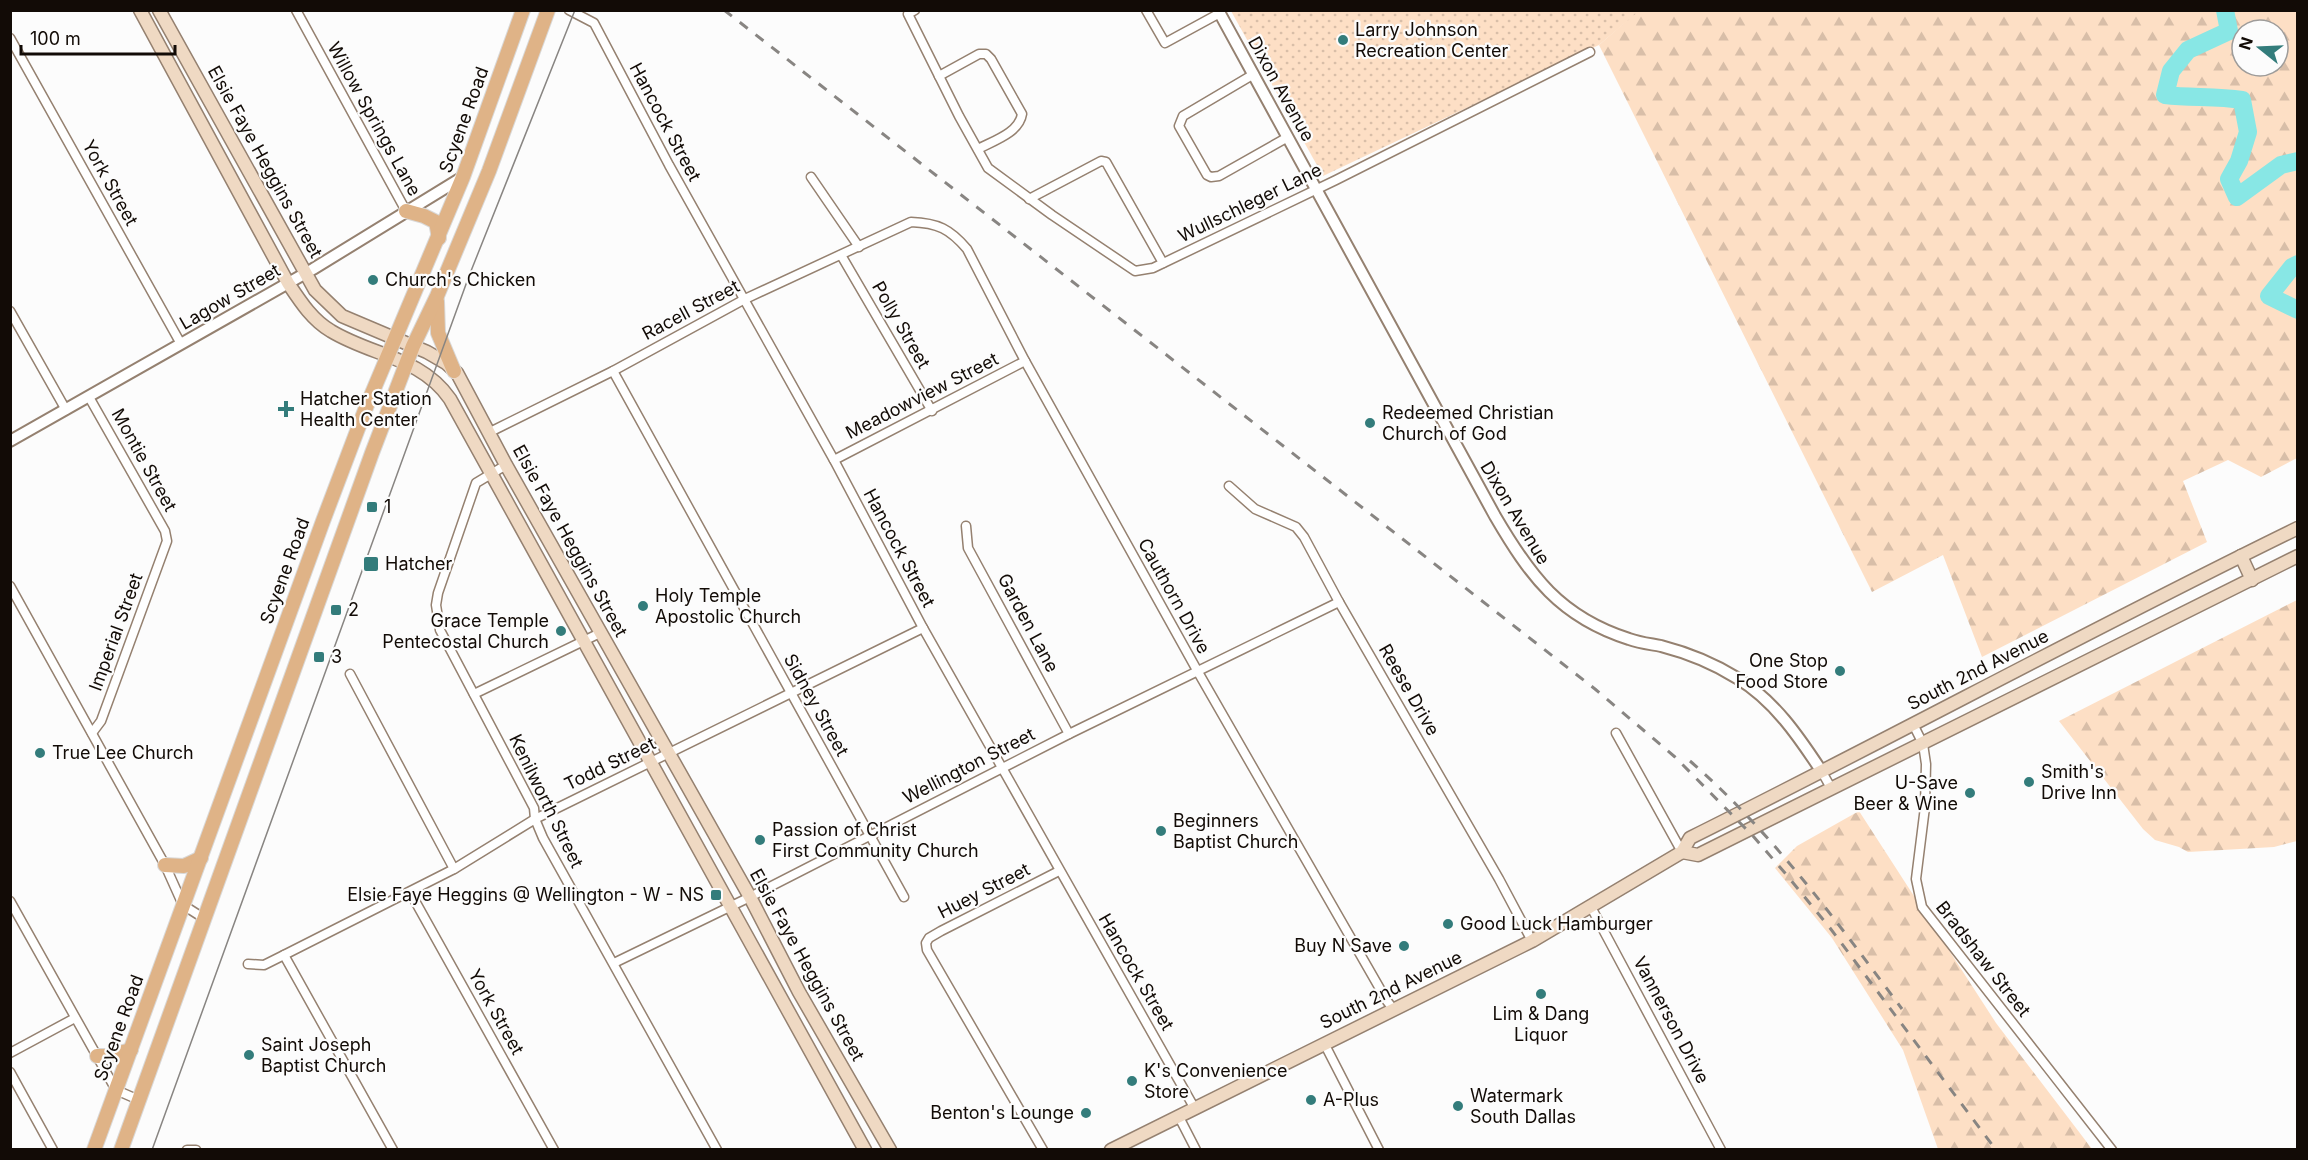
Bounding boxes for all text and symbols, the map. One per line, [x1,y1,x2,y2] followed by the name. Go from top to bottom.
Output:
[21,18,176,56] scale bar
[2230,18,2290,78] north arrow
[1355,19,1509,61] place label: Larry Johnson Recreation Center
[30,28,81,49] text: 100 m
[1244,33,1319,145] street label: Dixon Avenue
[1336,33,1350,47] marker: Larry Johnson Recreation Center
[2234,34,2257,52] text: N
[323,38,425,199] street label: Willow Springs Lane
[625,59,706,185] street label: Hancock Street
[204,62,327,262] street label: Elsie Faye Heggins Street
[435,64,492,176] street label: Scyene Road
[78,136,143,229] street label: York Street
[1175,159,1325,246] street label: Wullschleger Lane
[176,259,284,334] street label: Lagow Street
[385,269,536,290] place label: Church's Chicken
[366,273,380,287] marker: Church's Chicken
[639,275,743,344] street label: Racell Street
[868,278,935,372] street label: Polly Street
[842,348,1002,443] street label: Meadowview Street
[300,388,432,430] place label: Hatcher Station Health Center
[277,400,295,418] marker: Hatcher Station Health Center
[1382,402,1554,444] place label: Redeemed Christian Church of God
[108,405,181,515] street label: Montie Street
[1363,416,1377,430] marker: Redeemed Christian Church of God
[509,441,632,641] street label: Elsie Faye Heggins Street
[1476,457,1554,568] street label: Dixon Avenue
[859,485,940,611] street label: Hancock Street
[384,496,391,517] place label: 1
[365,500,379,514] marker: 1
[256,515,313,627] street label: Scyene Road
[1134,534,1215,657] street label: Cauthorn Drive
[385,553,453,574] place label: Hatcher
[362,555,380,573] marker: Hatcher
[84,570,147,694] street label: Imperial Street
[994,570,1063,676] street label: Garden Lane
[655,585,801,627] place label: Holy Temple Apostolic Church
[348,599,359,620] place label: 2
[636,599,650,613] marker: Holy Temple Apostolic Church
[329,603,343,617] marker: 2
[382,610,549,652] place label: Grace Temple Pentecostal Church
[554,624,568,638] marker: Grace Temple Pentecostal Church
[1904,625,2052,714] street label: South 2nd Avenue
[1375,640,1444,739] street label: Reese Drive
[331,646,342,667] place label: 3
[312,650,326,664] marker: 3
[780,650,853,760] street label: Sidney Street
[1735,650,1828,692] place label: One Stop Food Store
[1833,664,1847,678] marker: One Stop Food Store
[899,723,1038,808] street label: Wellington Street
[505,731,588,871] street label: Kenilworth Street
[561,732,659,795] street label: Todd Street
[52,742,194,763] place label: True Lee Church
[33,746,47,760] marker: True Lee Church
[2041,761,2117,803] place label: Smith's Drive Inn
[1854,772,1958,814] place label: U-Save Beer & Wine
[2022,775,2036,789] marker: Smith's Drive Inn
[1963,786,1977,800] marker: U-Save Beer & Wine
[1173,810,1298,852] place label: Beginners Baptist Church
[772,819,979,861] place label: Passion of Christ First Community Church
[1154,824,1168,838] marker: Beginners Baptist Church
[753,833,767,847] marker: Passion of Christ First Community Church
[934,858,1033,923] street label: Huey Street
[746,865,869,1065] street label: Elsie Faye Heggins Street
[347,884,704,905] place label: Elsie Faye Heggins @ Wellington - W - NS
[709,888,723,902] marker: Elsie Faye Heggins @ Wellington - W - NS
[1932,897,2035,1021] street label: Bradshaw Street
[1095,910,1178,1034] street label: Hancock Street
[1460,913,1653,934] place label: Good Luck Hamburger
[1441,917,1455,931] marker: Good Luck Hamburger
[1294,935,1392,956] place label: Buy N Save
[1397,939,1411,953] marker: Buy N Save
[1316,946,1465,1033] street label: South 2nd Avenue
[1629,953,1714,1087] street label: Vannerson Drive
[464,965,529,1058] street label: York Street
[90,972,147,1084] street label: Scyene Road
[1534,987,1548,1001] marker: Lim & Dang Liquor
[1493,1003,1589,1045] place label: Lim & Dang Liquor
[261,1034,386,1076] place label: Saint Joseph Baptist Church
[242,1048,256,1062] marker: Saint Joseph Baptist Church
[1144,1060,1288,1102] place label: K's Convenience Store
[1125,1074,1139,1088] marker: K's Convenience Store
[1470,1085,1576,1127] place label: Watermark South Dallas
[1323,1089,1379,1110] place label: A-Plus
[1304,1093,1318,1107] marker: A-Plus
[1451,1099,1465,1113] marker: Watermark South Dallas
[930,1102,1074,1123] place label: Benton's Lounge
[1079,1106,1093,1120] marker: Benton's Lounge

